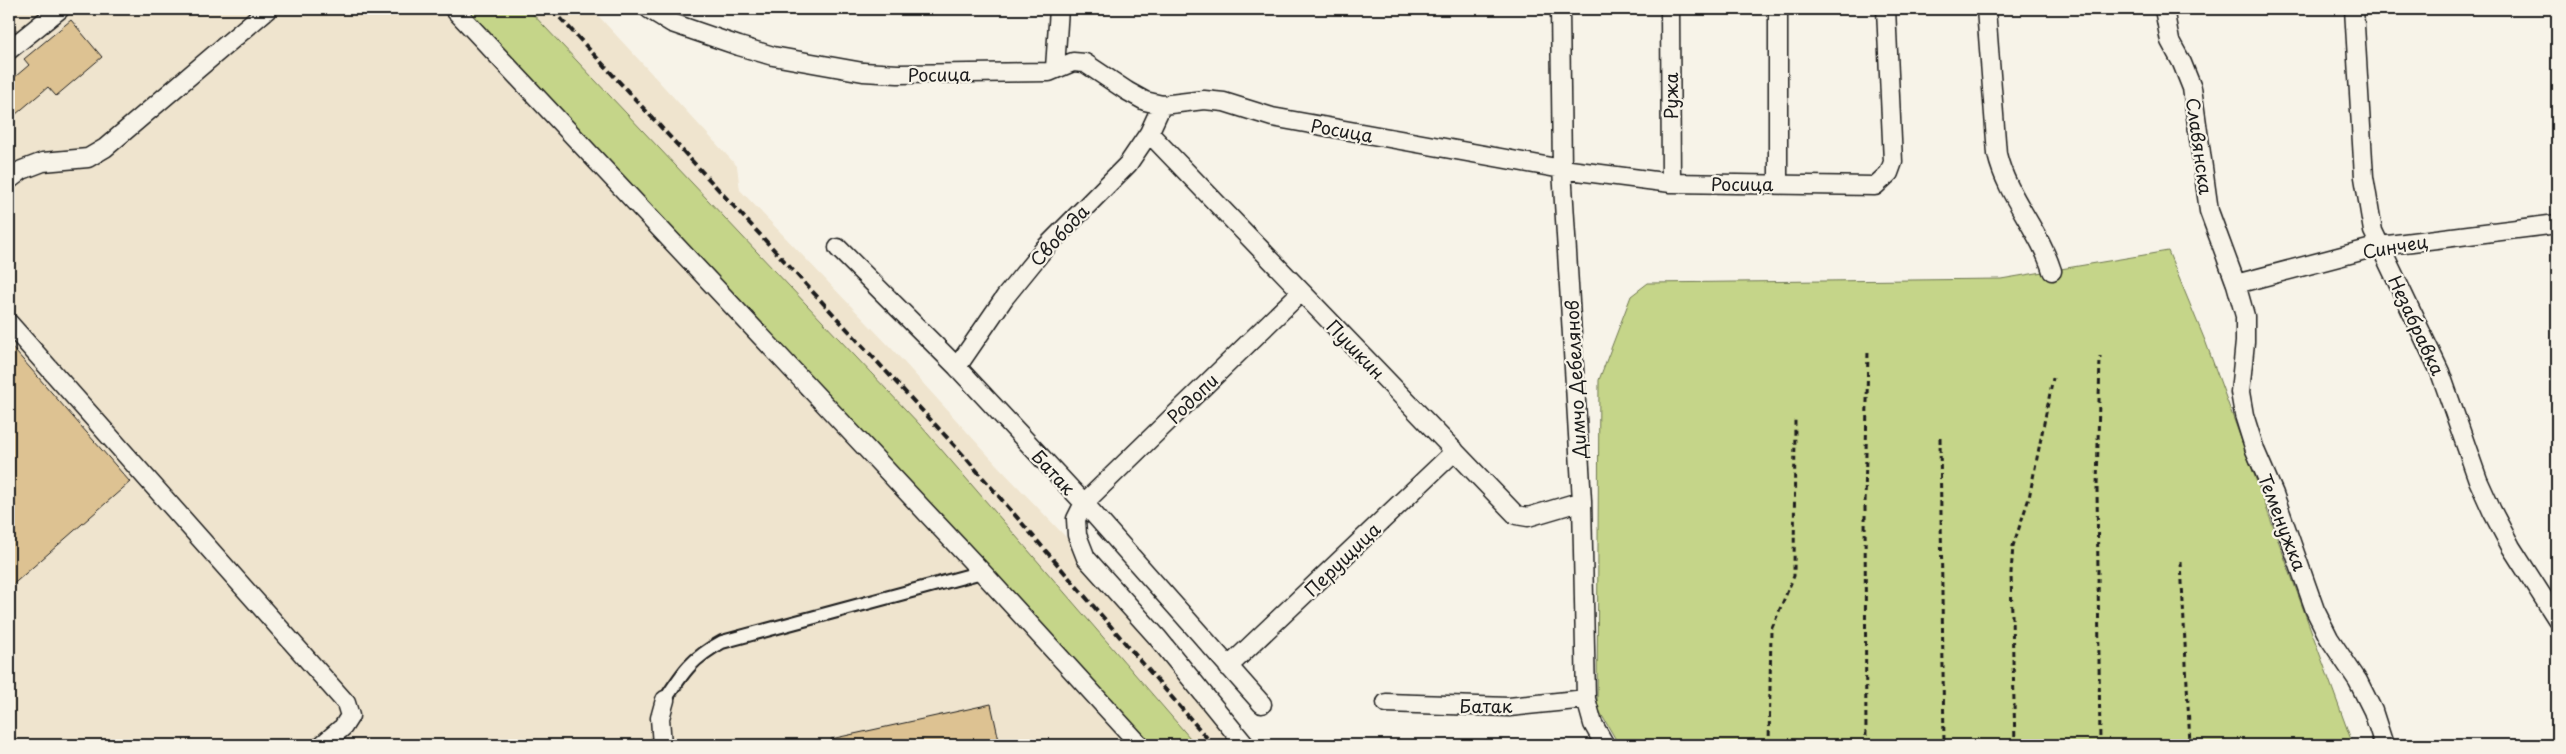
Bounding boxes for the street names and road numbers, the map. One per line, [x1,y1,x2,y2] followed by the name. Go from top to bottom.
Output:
[907,60,971,88] street label: Росица
[1657,72,1684,120] street label: Ружа
[2180,96,2220,197] street label: Славянска
[1309,111,1376,149] street label: Росица
[1711,170,1774,197] street label: Росица
[1023,197,1095,272] street label: Свобода
[2360,227,2430,265] street label: Синчец
[2382,271,2452,380] street label: Незабравка
[1557,299,1593,460] street label: Димчо Дебелянов
[1321,313,1391,385] street label: Пушкин
[1160,367,1224,429] street label: Родопи
[1026,443,1082,501] street label: Батак
[2252,470,2314,575] street label: Теменужка
[1298,515,1387,602] street label: Перущица
[1460,692,1513,719] street label: Батак

